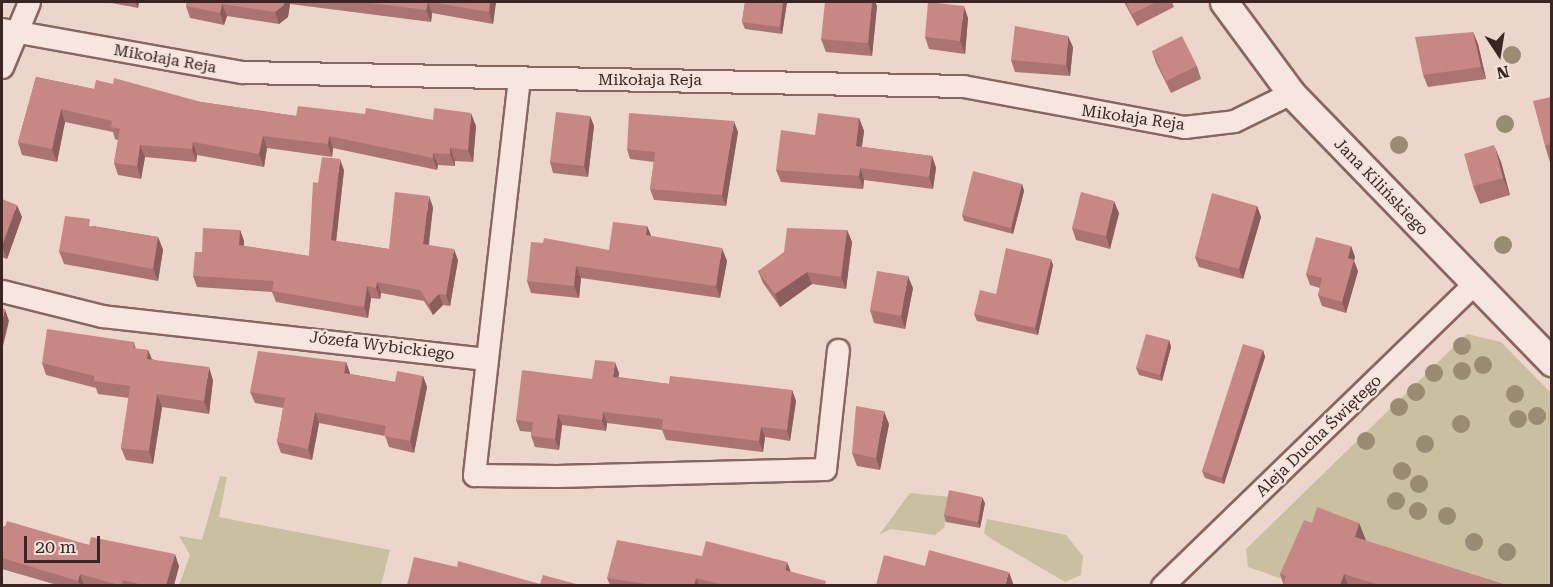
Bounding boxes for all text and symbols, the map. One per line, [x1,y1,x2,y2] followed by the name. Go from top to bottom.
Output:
[1469,24,1529,84] north arrow
[112,41,218,77] street label: Mikołaja Reja
[1495,62,1511,83] text: N
[598,70,702,90] street label: Mikołaja Reja
[1080,101,1186,135] street label: Mikołaja Reja
[1330,134,1432,240] street label: Jana Kilińskiego
[308,328,456,364] street label: Józefa Wybickiego
[1252,371,1386,501] street label: Aleja Ducha Świętego
[27,524,104,562] scale bar
[35,536,76,557] text: 20 m

